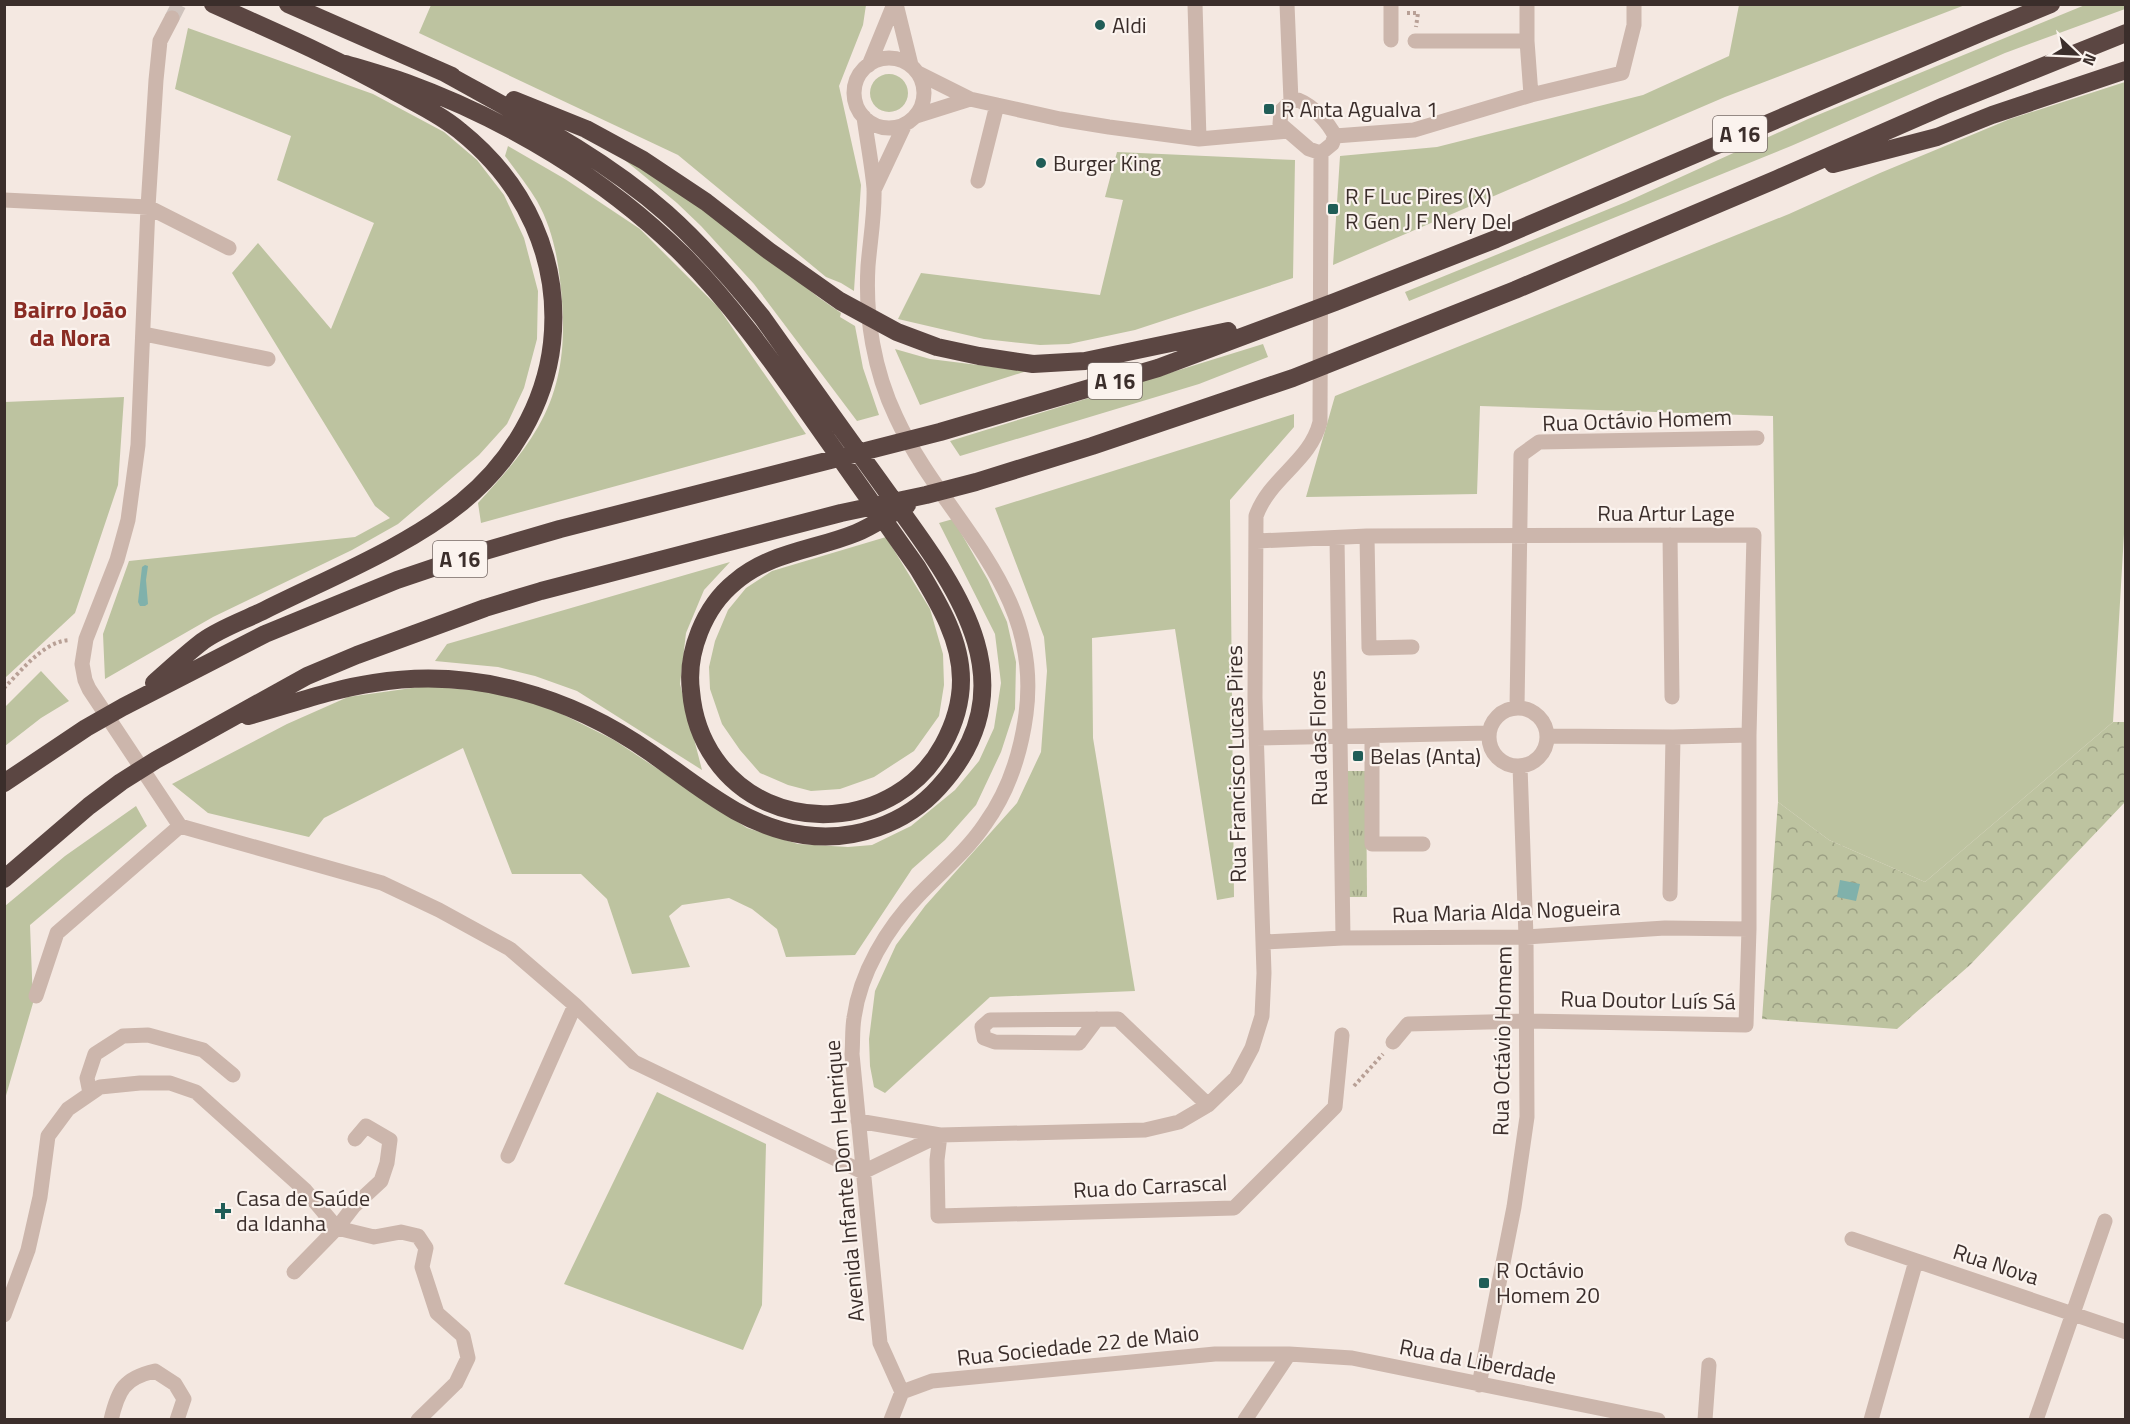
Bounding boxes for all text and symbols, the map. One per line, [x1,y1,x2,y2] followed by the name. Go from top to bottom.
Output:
[1112,8,1147,42] place label: Aldi
[1093,18,1107,32] marker: Aldi
[2046,24,2106,84] north arrow
[2077,50,2103,70] text: N
[1281,92,1438,126] place label: R Anta Agualva 1
[1262,102,1276,116] marker: R Anta Agualva 1
[1713,116,1767,152] road number: A 16
[1053,146,1161,180] place label: Burger King
[1034,156,1048,170] marker: Burger King
[1345,179,1512,238] place label: R F Luc Pires (X) R Gen J F Nery Del
[1326,202,1340,216] marker: R F Luc Pires (X) R Gen J F Nery Del
[13,291,127,355] district label: Bairro João da Nora
[1088,363,1142,399] road number: A 16
[1542,400,1732,440] street label: Rua Octávio Homem
[1597,496,1735,530] street label: Rua Artur Lage
[433,541,487,577] road number: A 16
[1217,645,1255,883] street label: Rua Francisco Lucas Pires
[1300,670,1336,806] street label: Rua das Flores
[1370,739,1481,773] place label: Belas (Anta)
[1351,749,1365,763] marker: Belas (Anta)
[1391,890,1621,932] street label: Rua Maria Alda Nogueira
[1483,946,1521,1136] street label: Rua Octávio Homem
[1560,981,1736,1019] street label: Rua Doutor Luís Sá
[815,1039,873,1323] street label: Avenida Infante Dom Henrique
[1072,1165,1228,1207] street label: Rua do Carrascal
[236,1181,370,1240] place label: Casa de Saúde da Idanha
[214,1202,232,1220] marker: Casa de Saúde da Idanha
[1949,1234,2043,1294] street label: Rua Nova
[1496,1253,1600,1312] place label: R Octávio Homem 20
[1477,1276,1491,1290] marker: R Octávio Homem 20
[955,1315,1201,1375] street label: Rua Sociedade 22 de Maio
[1397,1329,1559,1393] street label: Rua da Liberdade

